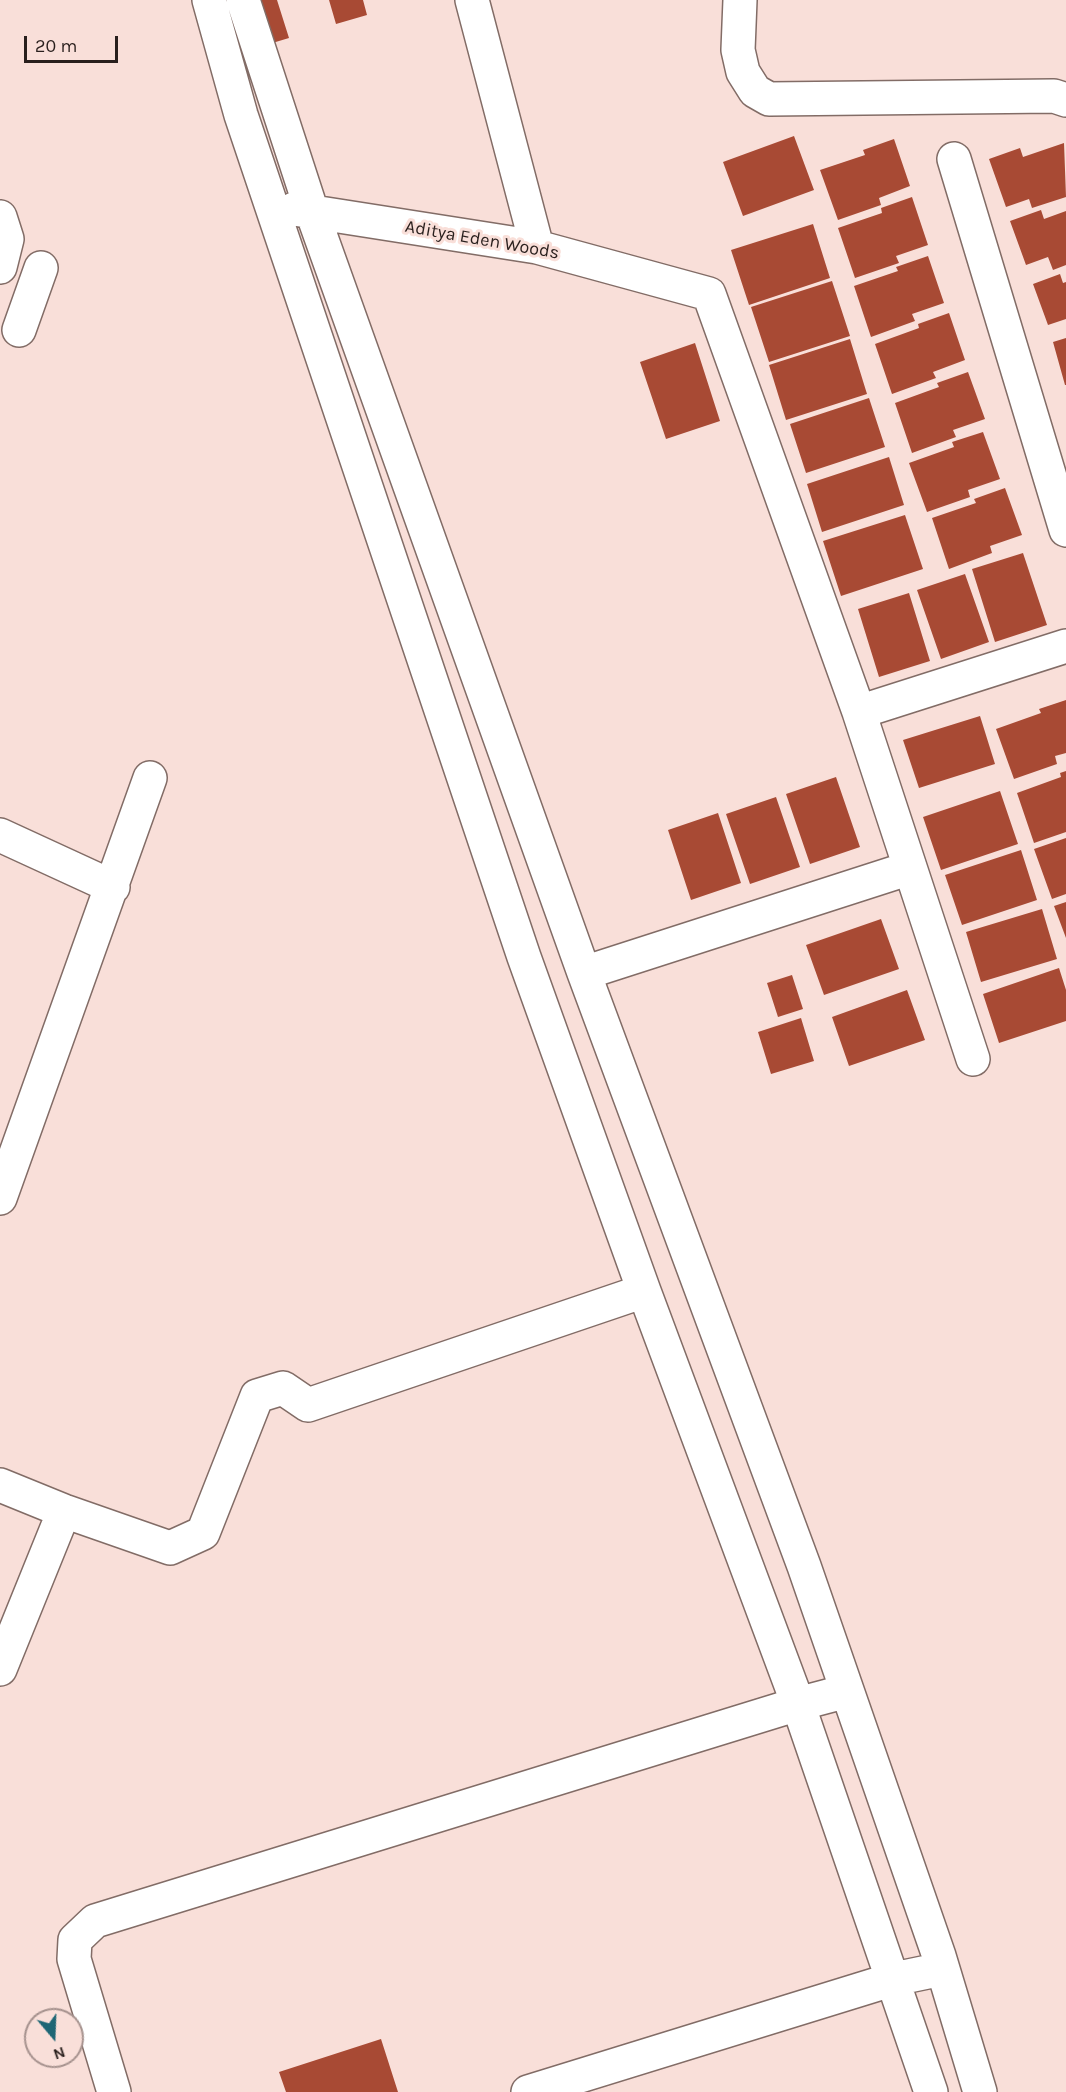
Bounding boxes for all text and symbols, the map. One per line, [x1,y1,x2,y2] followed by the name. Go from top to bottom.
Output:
[27,24,122,62] scale bar
[35,35,77,57] text: 20 m
[403,216,561,264] street label: Aditya Eden Woods
[24,2008,84,2068] north arrow
[51,2043,68,2064] text: N

